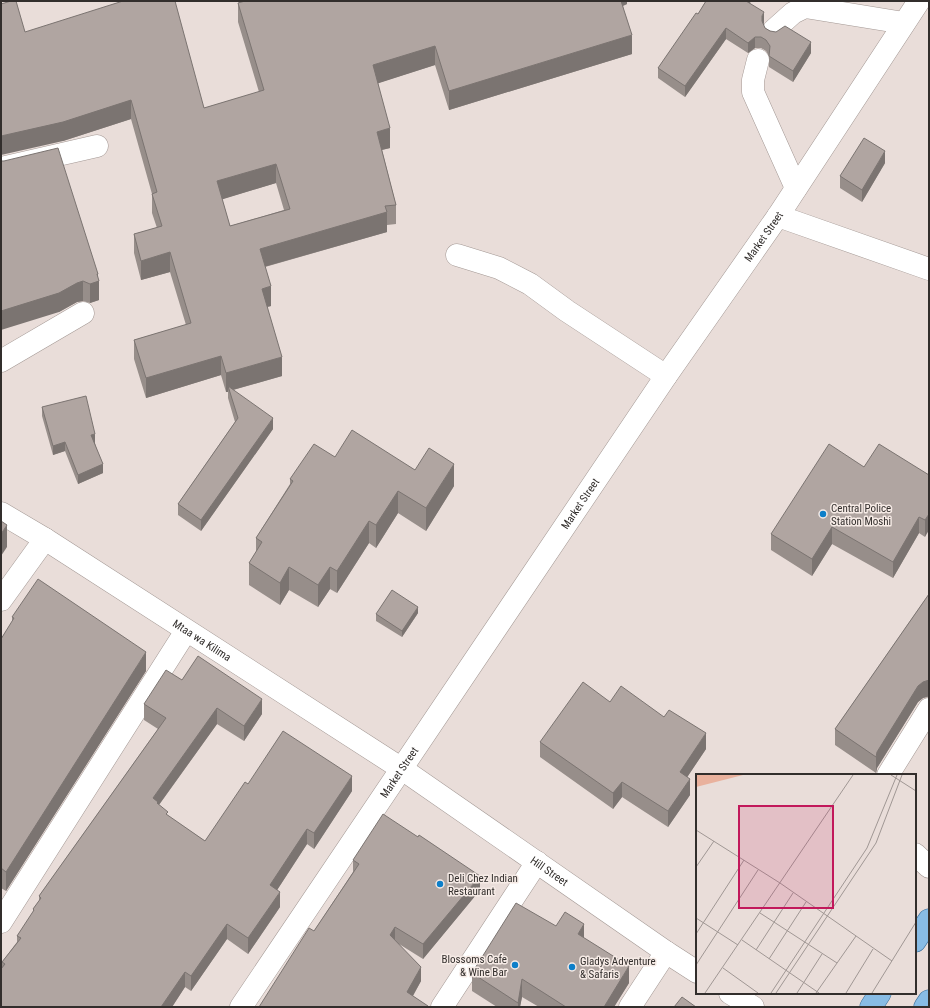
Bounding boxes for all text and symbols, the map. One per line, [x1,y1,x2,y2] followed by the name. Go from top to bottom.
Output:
[742,209,786,265] street label: Market Street
[559,476,602,532] street label: Market Street
[831,502,891,528] place label: Central Police Station Moshi
[818,509,828,519] marker: Central Police Station Moshi
[170,617,233,664] street label: Mtaa wa Kilima
[378,745,421,800] street label: Market Street
[696,774,916,994] inset map
[528,854,570,889] street label: Hill Street
[448,872,518,898] place label: Deli Chez Indian Restaurant
[435,879,445,889] marker: Deli Chez Indian Restaurant
[442,953,508,979] place label: Blossoms Cafe & Wine Bar
[580,955,656,981] place label: Gladys Adventure & Safaris
[510,960,520,970] marker: Blossoms Cafe & Wine Bar
[567,962,577,972] marker: Gladys Adventure & Safaris

